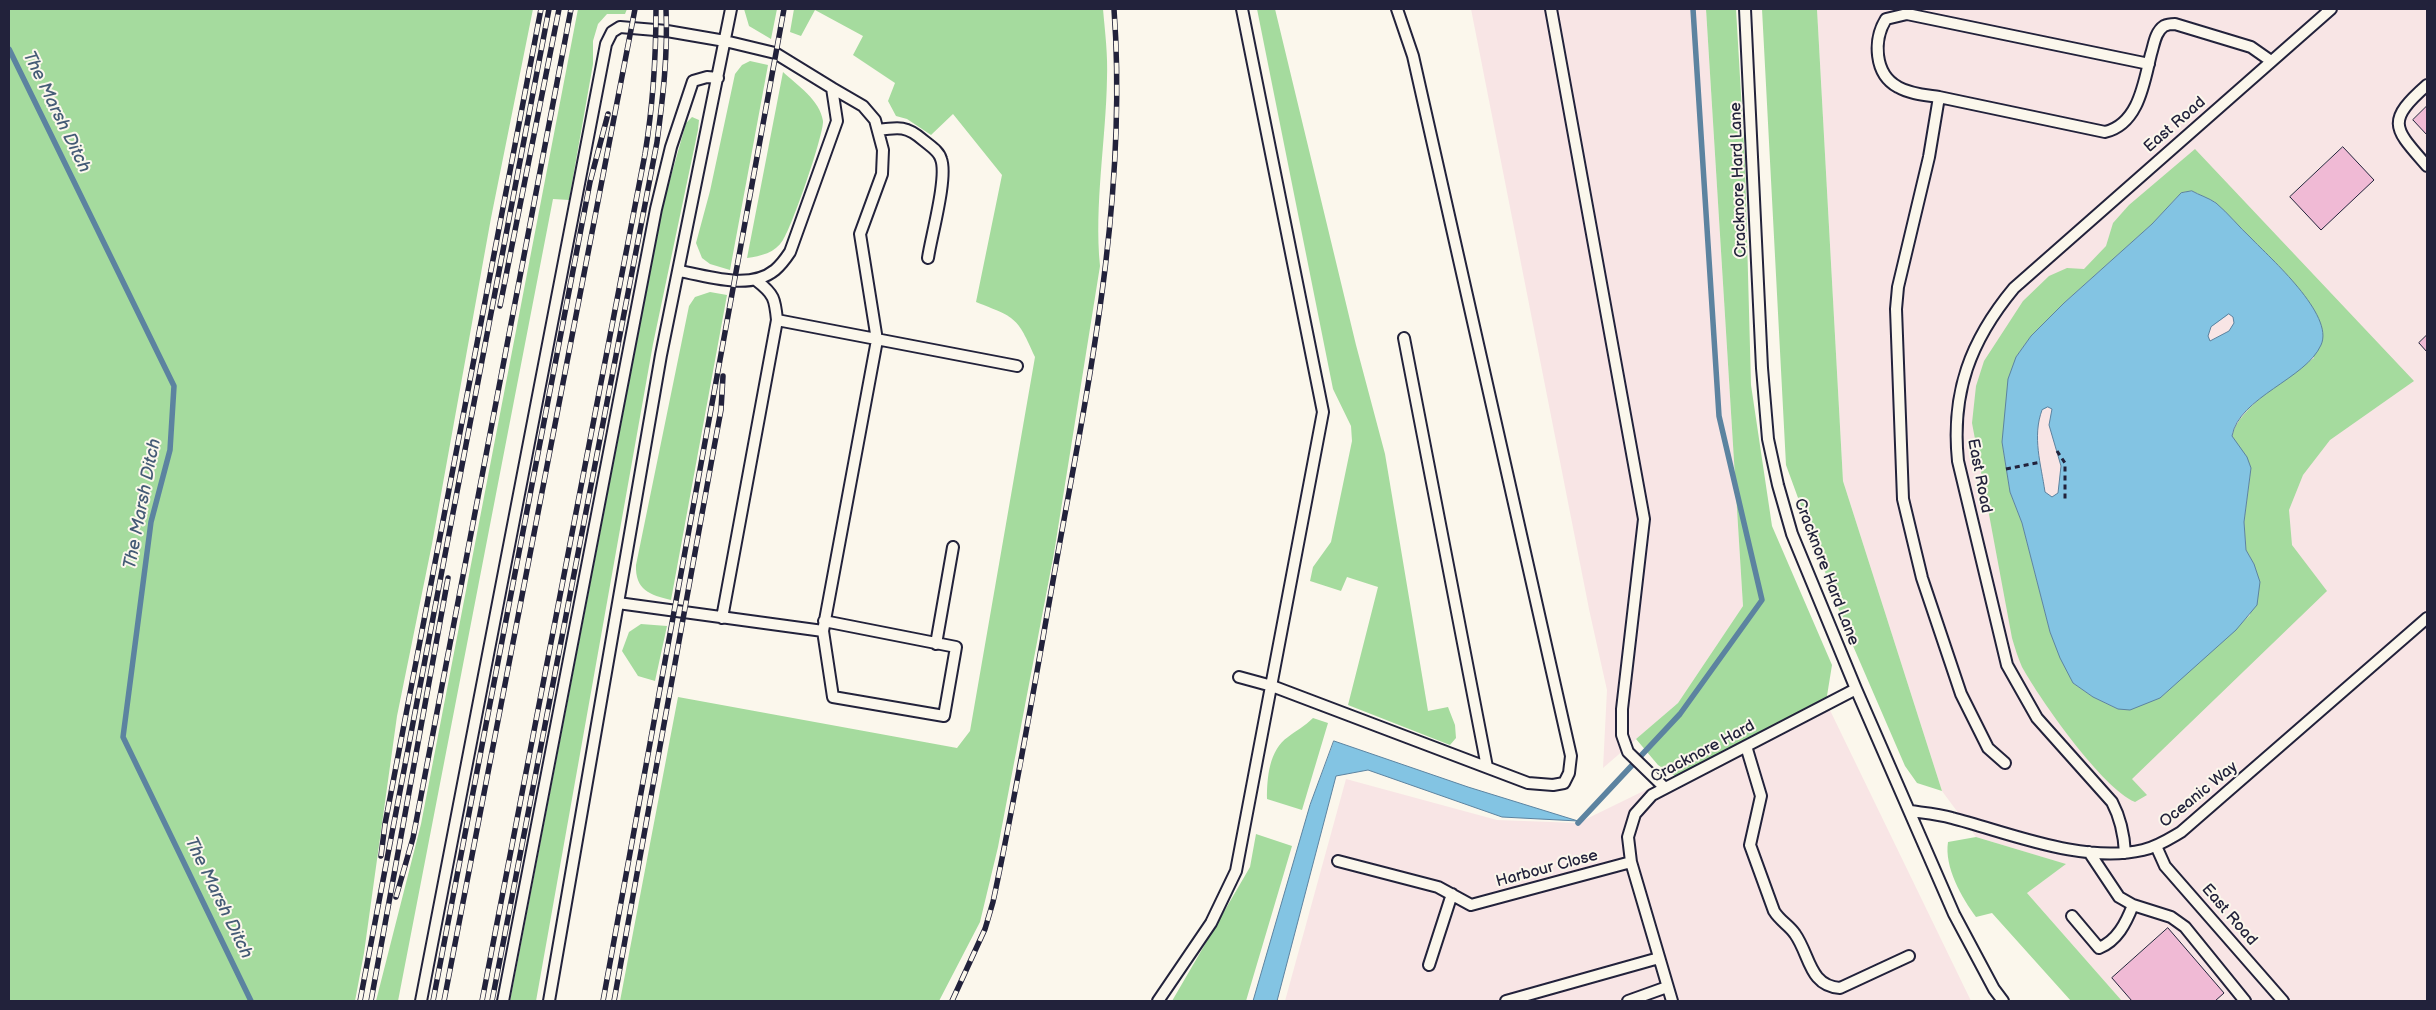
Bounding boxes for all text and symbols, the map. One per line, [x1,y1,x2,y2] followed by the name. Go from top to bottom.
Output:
[17,48,95,176] water label: The Marsh Ditch
[2140,93,2210,157] street label: East Road
[1727,102,1751,258] street label: Cracknore Hard Lane
[120,437,166,571] water label: The Marsh Ditch
[1962,437,1996,515] street label: East Road
[1789,496,1863,648] street label: Cracknore Hard Lane
[1648,717,1758,787] street label: Cracknore Hard
[2156,758,2242,832] street label: Oceanic Way
[179,834,257,962] water label: The Marsh Ditch
[1494,846,1600,892] street label: Harbour Close
[2197,880,2261,950] street label: East Road

